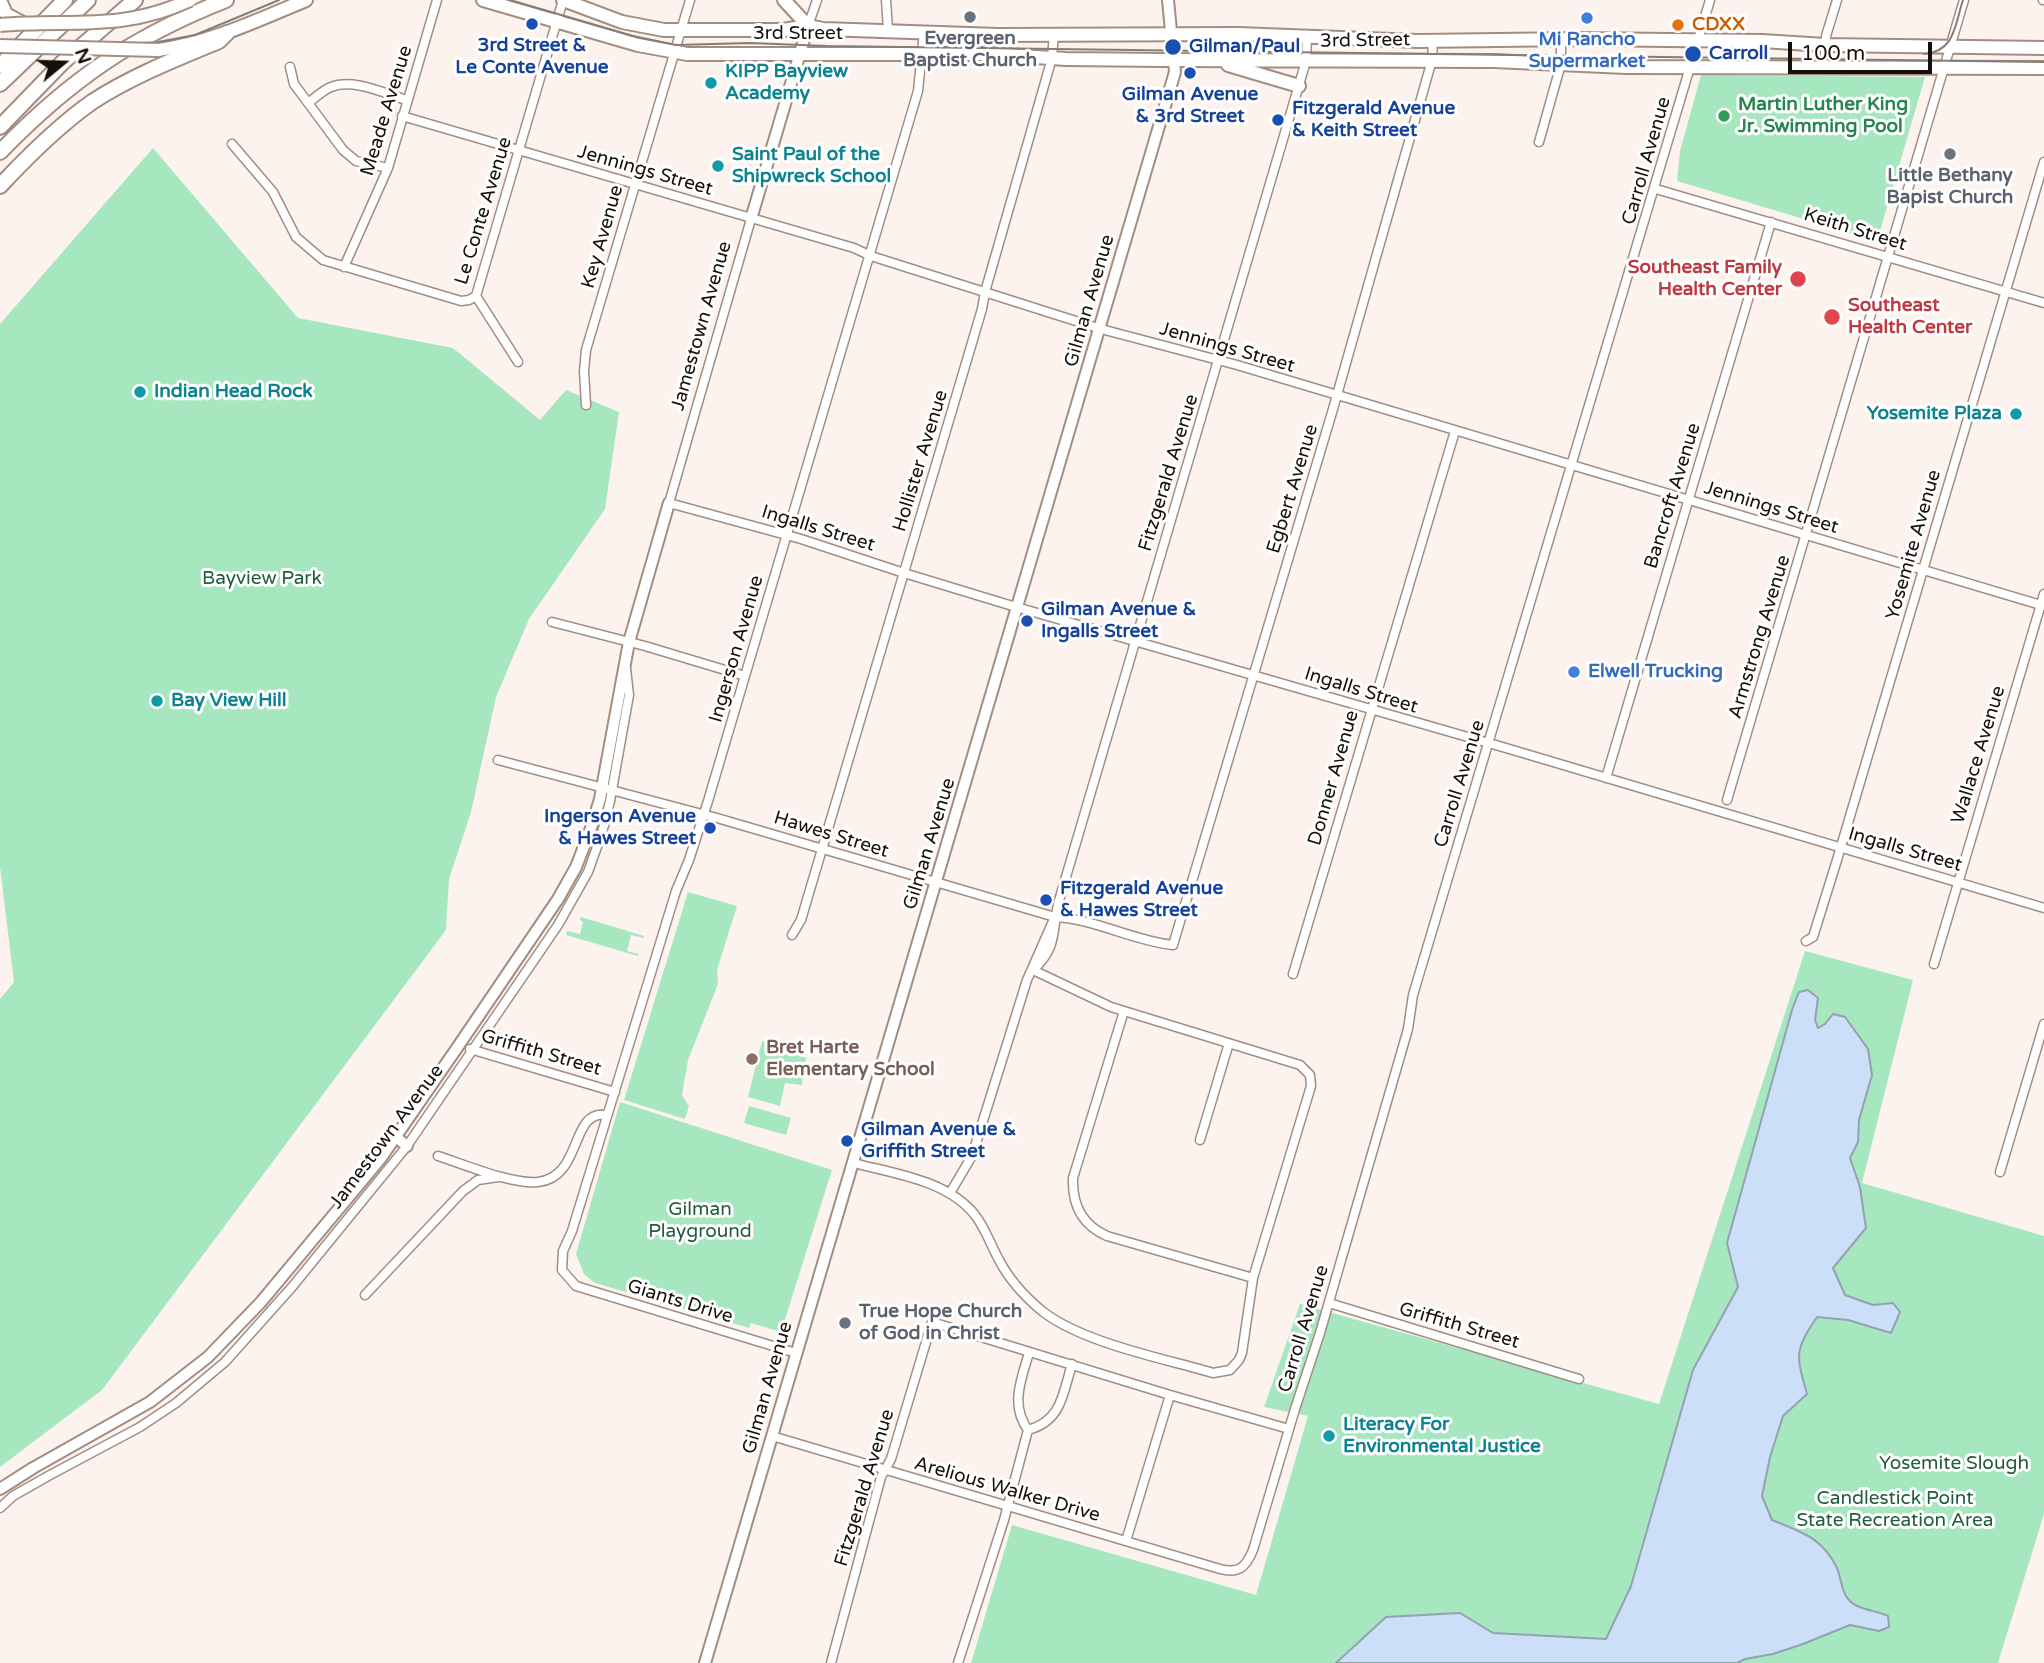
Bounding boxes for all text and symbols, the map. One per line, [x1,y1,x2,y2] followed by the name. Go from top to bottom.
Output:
[962,9,978,25] marker: Evergreen Baptist Church
[1579,10,1595,26] marker: Mi Rancho Supermarket
[1692,14,1745,36] place label: CDXX
[524,16,540,32] marker: 3rd Street & Le Conte Avenue
[1670,17,1686,33] marker: CDXX
[753,23,843,45] street label: 3rd Street
[28,28,98,98] north arrow
[903,28,1037,72] place label: Evergreen Baptist Church
[1792,28,1936,72] scale bar
[1320,29,1410,53] street label: 3rd Street
[1529,29,1645,73] place label: Mi Rancho Supermarket
[455,35,609,79] place label: 3rd Street & Le Conte Avenue
[1189,36,1300,58] place label: Gilman/Paul
[1163,37,1183,57] marker: Gilman/Paul
[1801,41,1865,66] text: 100 m
[356,43,418,179] street label: Meade Avenue
[1709,43,1768,65] place label: Carroll
[1683,44,1703,64] marker: Carroll
[70,45,96,67] text: N
[725,61,848,105] place label: KIPP Bayview Academy
[1182,65,1198,81] marker: Gilman Avenue & 3rd Street
[703,75,719,91] marker: KIPP Bayview Academy
[1122,84,1258,128] place label: Gilman Avenue & 3rd Street
[1618,94,1676,228] street label: Carroll Avenue
[1738,94,1908,138] place label: Martin Luther King Jr. Swimming Pool
[1292,98,1455,142] place label: Fitzgerald Avenue & Keith Street
[1716,108,1732,124] marker: Martin Luther King Jr. Swimming Pool
[1270,112,1286,128] marker: Fitzgerald Avenue & Keith Street
[451,134,517,288] street label: Le Conte Avenue
[575,141,715,201] street label: Jennings Street
[732,144,891,188] place label: Saint Paul of the Shipwreck School
[1942,146,1958,162] marker: Little Bethany Bapist Church
[710,158,726,174] marker: Saint Paul of the Shipwreck School
[1887,165,2013,209] place label: Little Bethany Bapist Church
[577,183,629,291] street label: Key Avenue
[1801,204,1909,256] street label: Keith Street
[1060,232,1120,370] street label: Gilman Avenue
[667,239,737,413] street label: Jamestown Avenue
[1628,257,1782,301] place label: Southeast Family Health Center
[1788,269,1808,289] marker: Southeast Family Health Center
[1848,295,1972,339] place label: Southeast Health Center
[1822,307,1842,327] marker: Southeast Health Center
[1157,318,1297,378] street label: Jennings Street
[154,381,313,403] place label: Indian Head Rock
[132,384,148,400] marker: Indian Head Rock
[889,387,953,535] street label: Hollister Avenue
[1134,392,1204,554] street label: Fitzgerald Avenue
[1867,403,2002,425] place label: Yosemite Plaza
[2008,406,2024,422] marker: Yosemite Plaza
[1640,420,1706,572] street label: Bancroft Avenue
[1262,422,1324,556] street label: Egbert Avenue
[1882,467,1946,623] street label: Yosemite Avenue
[1701,477,1841,539] street label: Jennings Street
[759,501,877,557] street label: Ingalls Street
[1724,552,1796,722] street label: Armstrong Avenue
[202,568,322,590] park label: Bayview Park
[705,573,769,725] street label: Ingerson Avenue
[1041,599,1196,643] place label: Gilman Avenue & Ingalls Street
[1019,613,1035,629] marker: Gilman Avenue & Ingalls Street
[1588,661,1723,683] place label: Elwell Trucking
[1302,663,1420,719] street label: Ingalls Street
[1566,664,1582,680] marker: Elwell Trucking
[1947,683,2011,827] street label: Wallace Avenue
[171,690,287,712] place label: Bay View Hill
[149,693,165,709] marker: Bay View Hill
[1304,708,1364,848] street label: Donner Avenue
[1430,717,1490,851] street label: Carroll Avenue
[899,775,961,913] street label: Gilman Avenue
[544,806,696,850] place label: Ingerson Avenue & Hawes Street
[771,807,891,863] street label: Hawes Street
[702,820,718,836] marker: Ingerson Avenue & Hawes Street
[1845,823,1965,877] street label: Ingalls Street
[1060,878,1223,922] place label: Fitzgerald Avenue & Hawes Street
[1038,892,1054,908] marker: Fitzgerald Avenue & Hawes Street
[478,1025,604,1081] street label: Griffith Street
[766,1037,935,1081] place label: Bret Harte Elementary School
[744,1051,760,1067] marker: Bret Harte Elementary School
[325,1060,449,1214] street label: Jamestown Avenue
[861,1119,1016,1163] place label: Gilman Avenue & Griffith Street
[839,1133,855,1149] marker: Gilman Avenue & Griffith Street
[648,1199,752,1243] park label: Gilman Playground
[1274,1262,1334,1396] street label: Carroll Avenue
[624,1275,736,1329] street label: Giants Drive
[1396,1298,1522,1354] street label: Griffith Street
[859,1301,1022,1345] place label: True Hope Church of God in Christ
[837,1315,853,1331] marker: True Hope Church of God in Christ
[738,1319,798,1457] street label: Gilman Avenue
[830,1407,900,1569] street label: Fitzgerald Avenue
[1343,1414,1541,1458] place label: Literacy For Environmental Justice
[1321,1428,1337,1444] marker: Literacy For Environmental Justice
[911,1453,1103,1527] street label: Arelious Walker Drive
[1879,1453,2029,1475] park label: Yosemite Slough
[1797,1488,1993,1532] park label: Candlestick Point State Recreation Area

